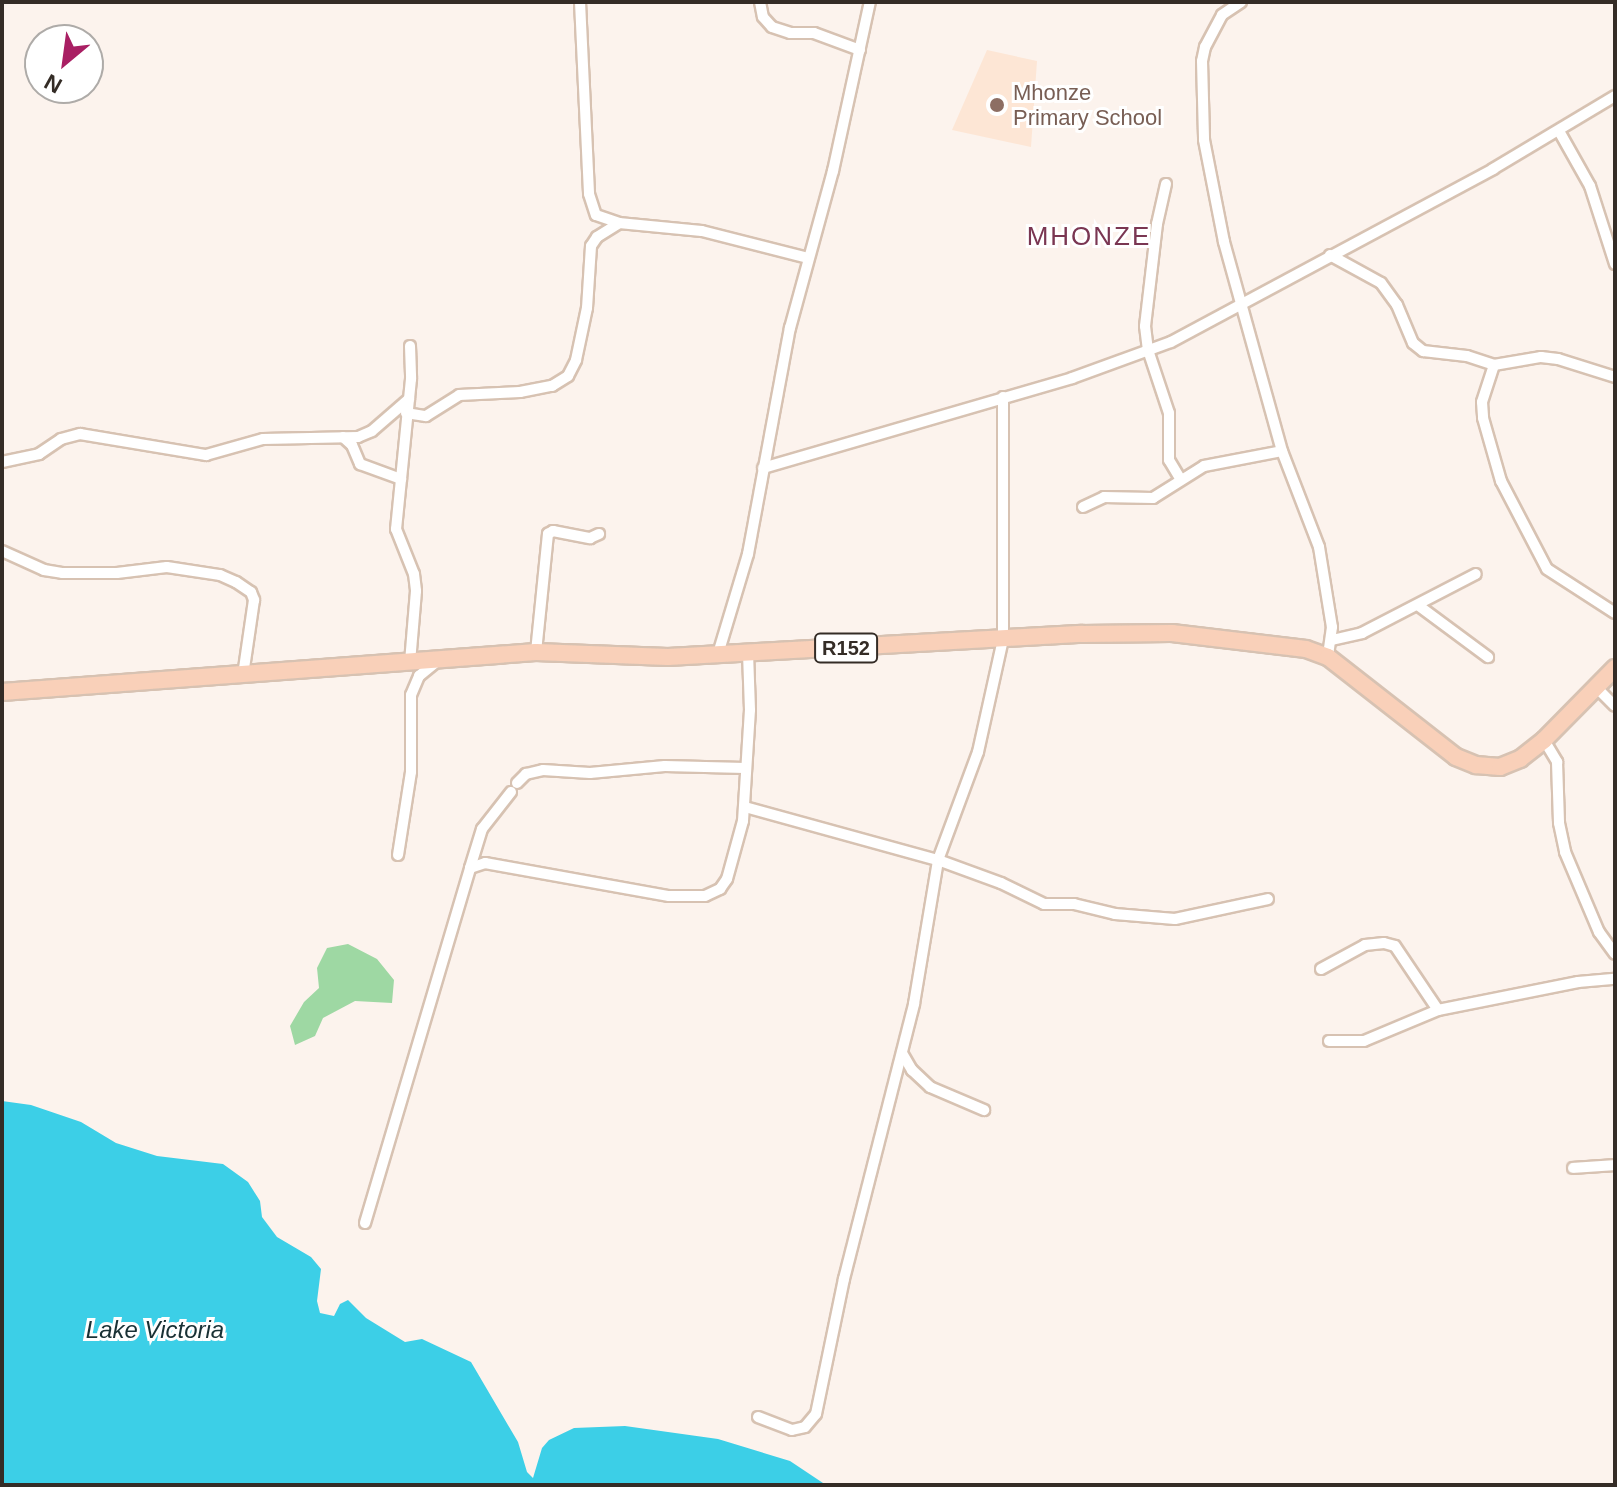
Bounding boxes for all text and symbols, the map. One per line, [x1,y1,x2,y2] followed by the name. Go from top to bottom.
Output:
[24,24,104,104] north arrow
[40,69,66,98] text: N
[1013,79,1162,130] place label: Mhonze Primary School
[988,96,1006,114] marker: Mhonze Primary School
[1027,221,1151,253] district label: MHONZE
[814,632,878,664] road number: R152
[86,1316,224,1344] water label: Lake Victoria

